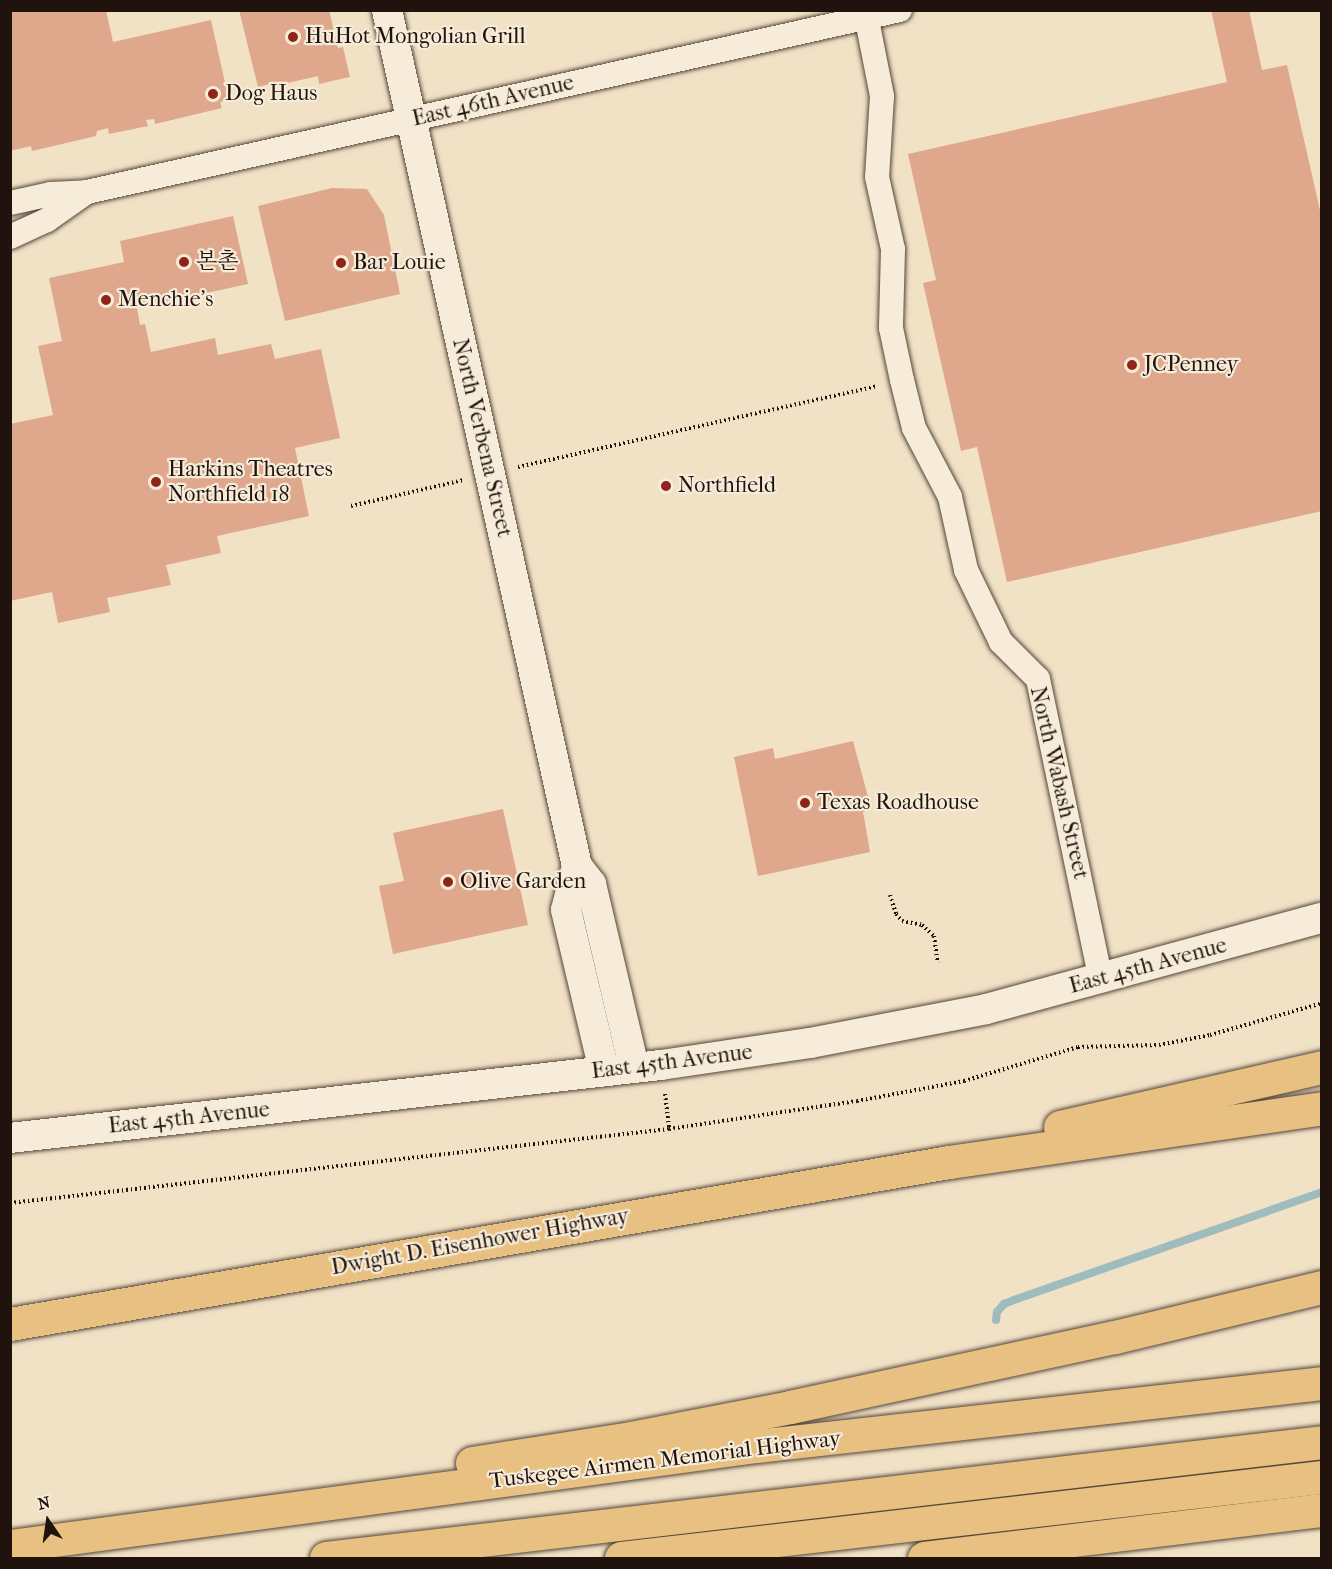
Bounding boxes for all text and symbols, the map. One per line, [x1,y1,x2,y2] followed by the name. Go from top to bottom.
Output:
[305,24,526,50] place label: HuHot Mongolian Grill
[286,30,300,44] marker: HuHot Mongolian Grill
[410,70,576,132] street label: East 46th Avenue
[225,81,317,107] place label: Dog Haus
[206,87,220,101] marker: Dog Haus
[196,249,239,275] place label: 본촌
[353,250,446,276] place label: Bar Louie
[177,255,191,269] marker: 본촌
[334,256,348,270] marker: Bar Louie
[118,287,213,313] place label: Menchie's
[99,293,113,307] marker: Menchie's
[446,336,518,540] street label: North Verbena Street
[1144,352,1238,378] place label: JCPenney
[1125,358,1139,372] marker: JCPenney
[168,456,333,508] place label: Harkins Theatres Northfield 18
[678,473,776,499] place label: Northfield
[149,475,163,489] marker: Harkins Theatres Northfield 18
[659,479,673,493] marker: Northfield
[1024,684,1094,882] street label: North Wabash Street
[817,790,979,816] place label: Texas Roadhouse
[798,796,812,810] marker: Texas Roadhouse
[460,869,586,895] place label: Olive Garden
[441,875,455,889] marker: Olive Garden
[1066,932,1230,1000] street label: East 45th Avenue
[590,1039,754,1085] street label: East 45th Avenue
[107,1096,271,1140] street label: East 45th Avenue
[329,1203,631,1281] street label: Dwight D. Eisenhower Highway
[488,1425,842,1495] street label: Tuskegee Airmen Memorial Highway
[18,1491,78,1551] north arrow
[36,1492,52,1514] text: N

